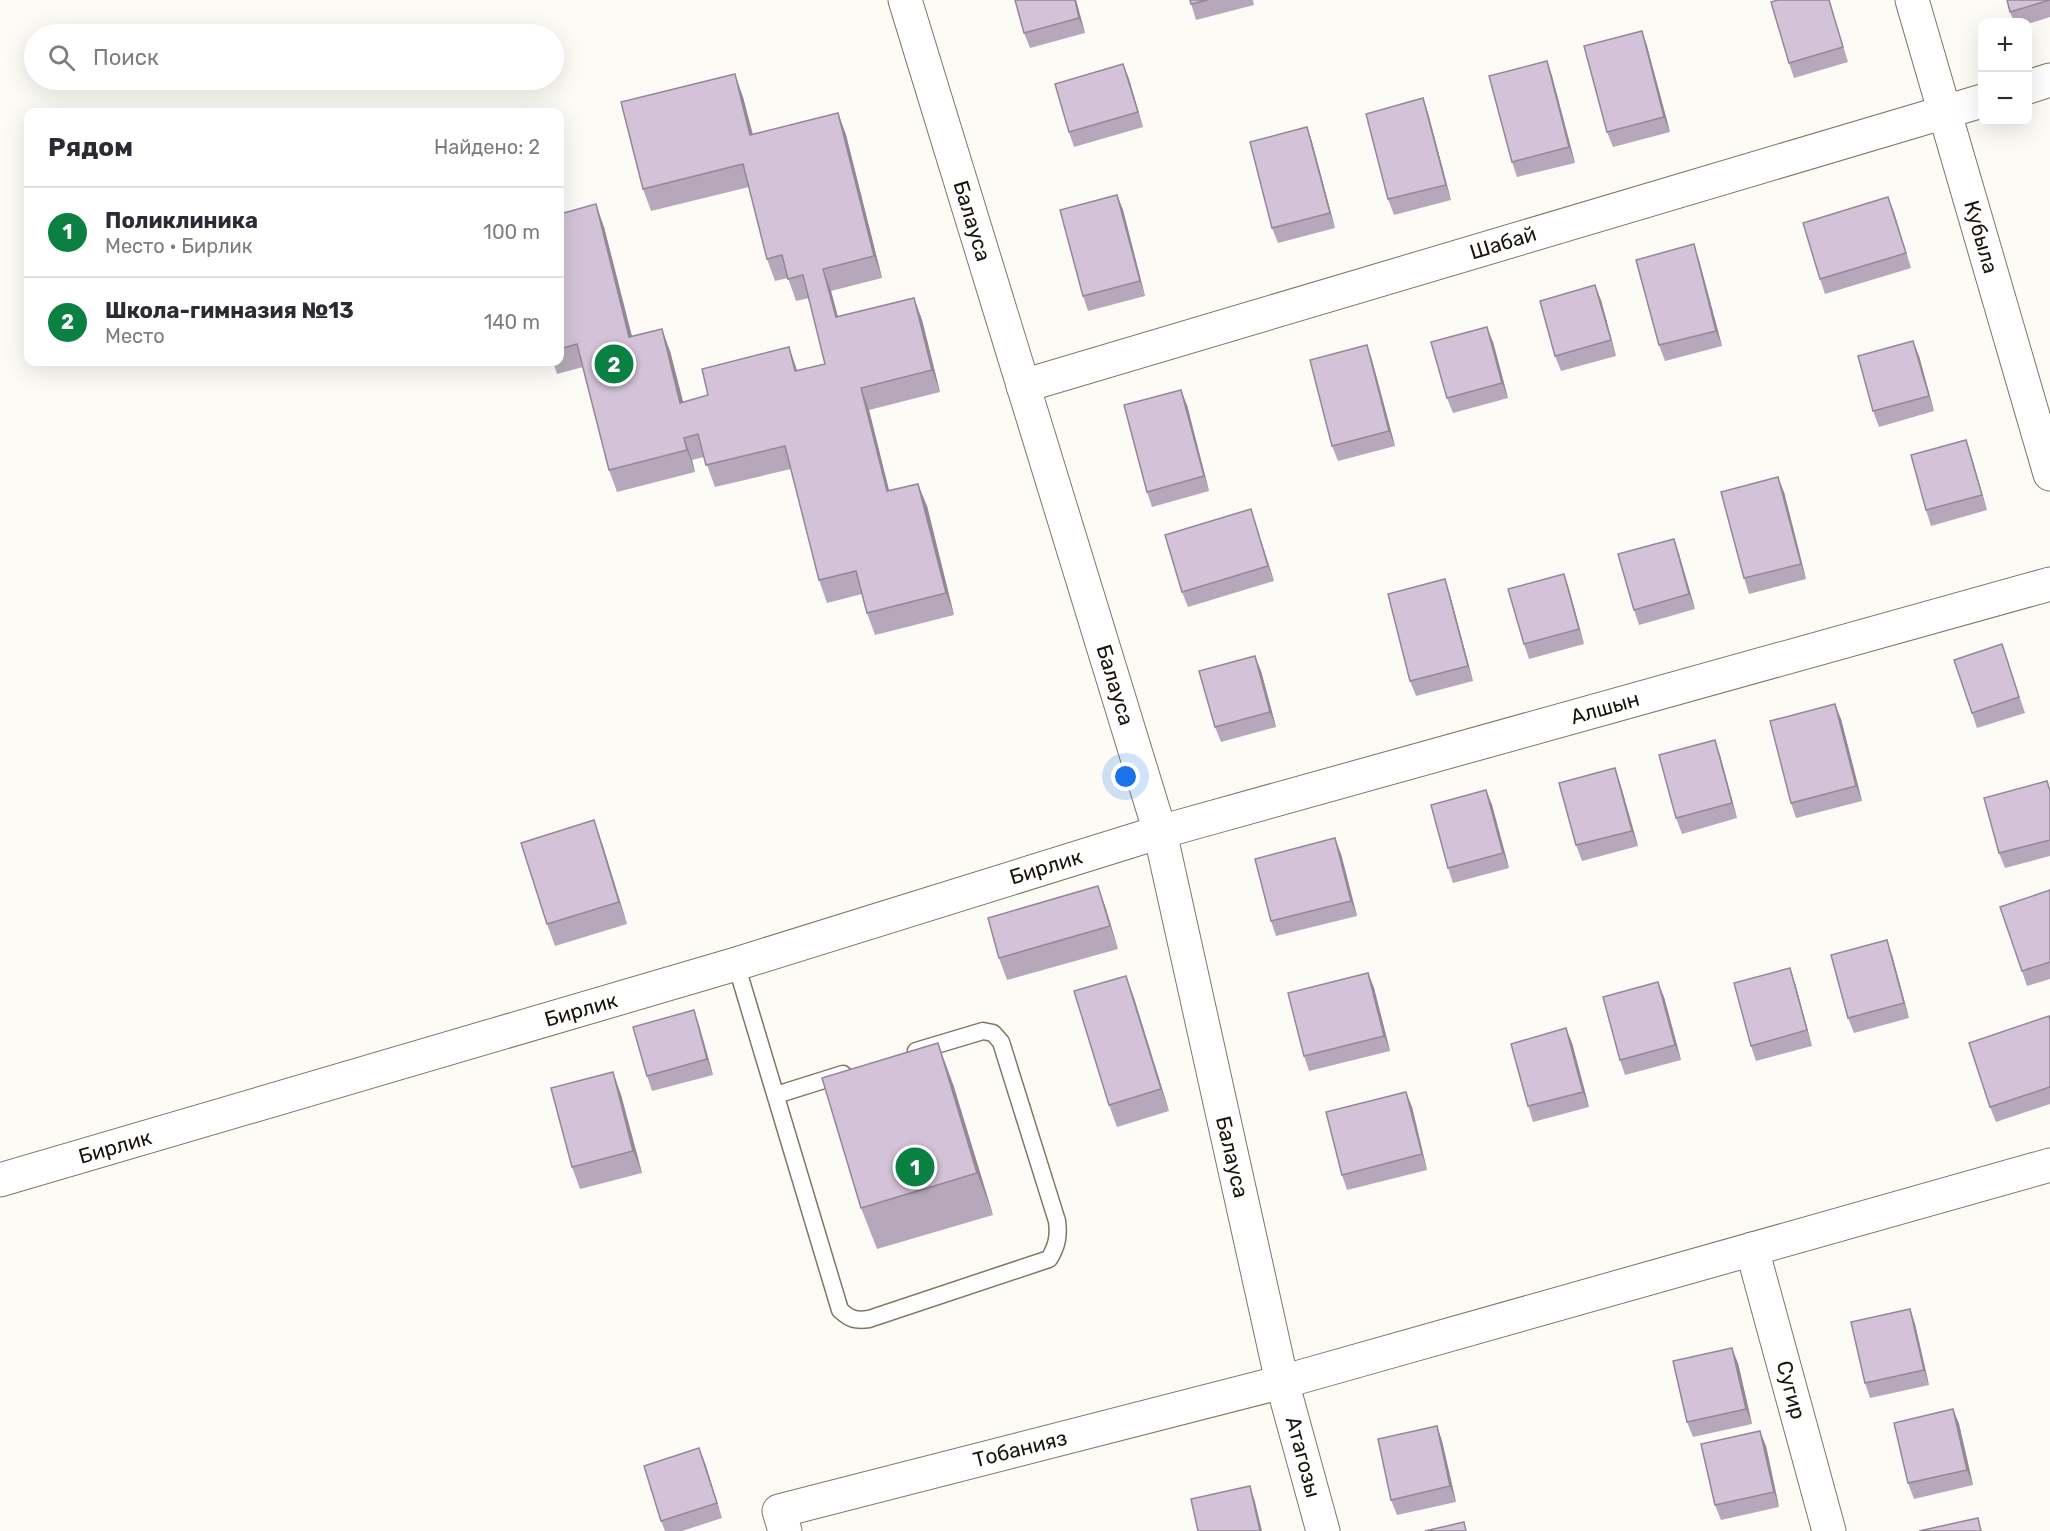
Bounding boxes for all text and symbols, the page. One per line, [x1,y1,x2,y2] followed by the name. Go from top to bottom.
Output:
[1978,18,2032,126] map controls
[1978,18,2032,72] button: +
[24,24,564,90] search box
[45,41,78,74] icon: search
[93,44,159,71] text: Поиск
[1978,72,2032,126] button: −
[48,132,133,163] text: Рядом
[434,135,540,159] text: Найдено: 2
[948,177,997,264] street label: Балауса
[1959,197,2004,276] street label: Кубыла
[105,207,258,234] text: Поликлиника
[63,220,72,244] text: 1
[483,220,540,244] text: 100 m
[1467,221,1539,264] street label: Шабай
[105,234,252,258] text: Место · Бирлик
[105,297,354,324] text: Школа-гимназия №13
[61,310,74,334] text: 2
[484,310,540,334] text: 140 m
[105,324,165,348] text: Место
[594,342,634,386] pin: 2
[1091,641,1140,728] street label: Балауса
[1568,686,1642,729] street label: Алшын
[1111,762,1140,791] your location
[1006,844,1085,889] street label: Бирлик
[541,987,620,1032] street label: Бирлик
[1211,1114,1254,1200] street label: Балауса
[75,1124,154,1169] street label: Бирлик
[896,1144,934,1190] pin: 1
[1772,1358,1811,1422] street label: Сугир
[1281,1414,1326,1500] street label: Атагозы
[970,1425,1069,1472] street label: Тобанияз

